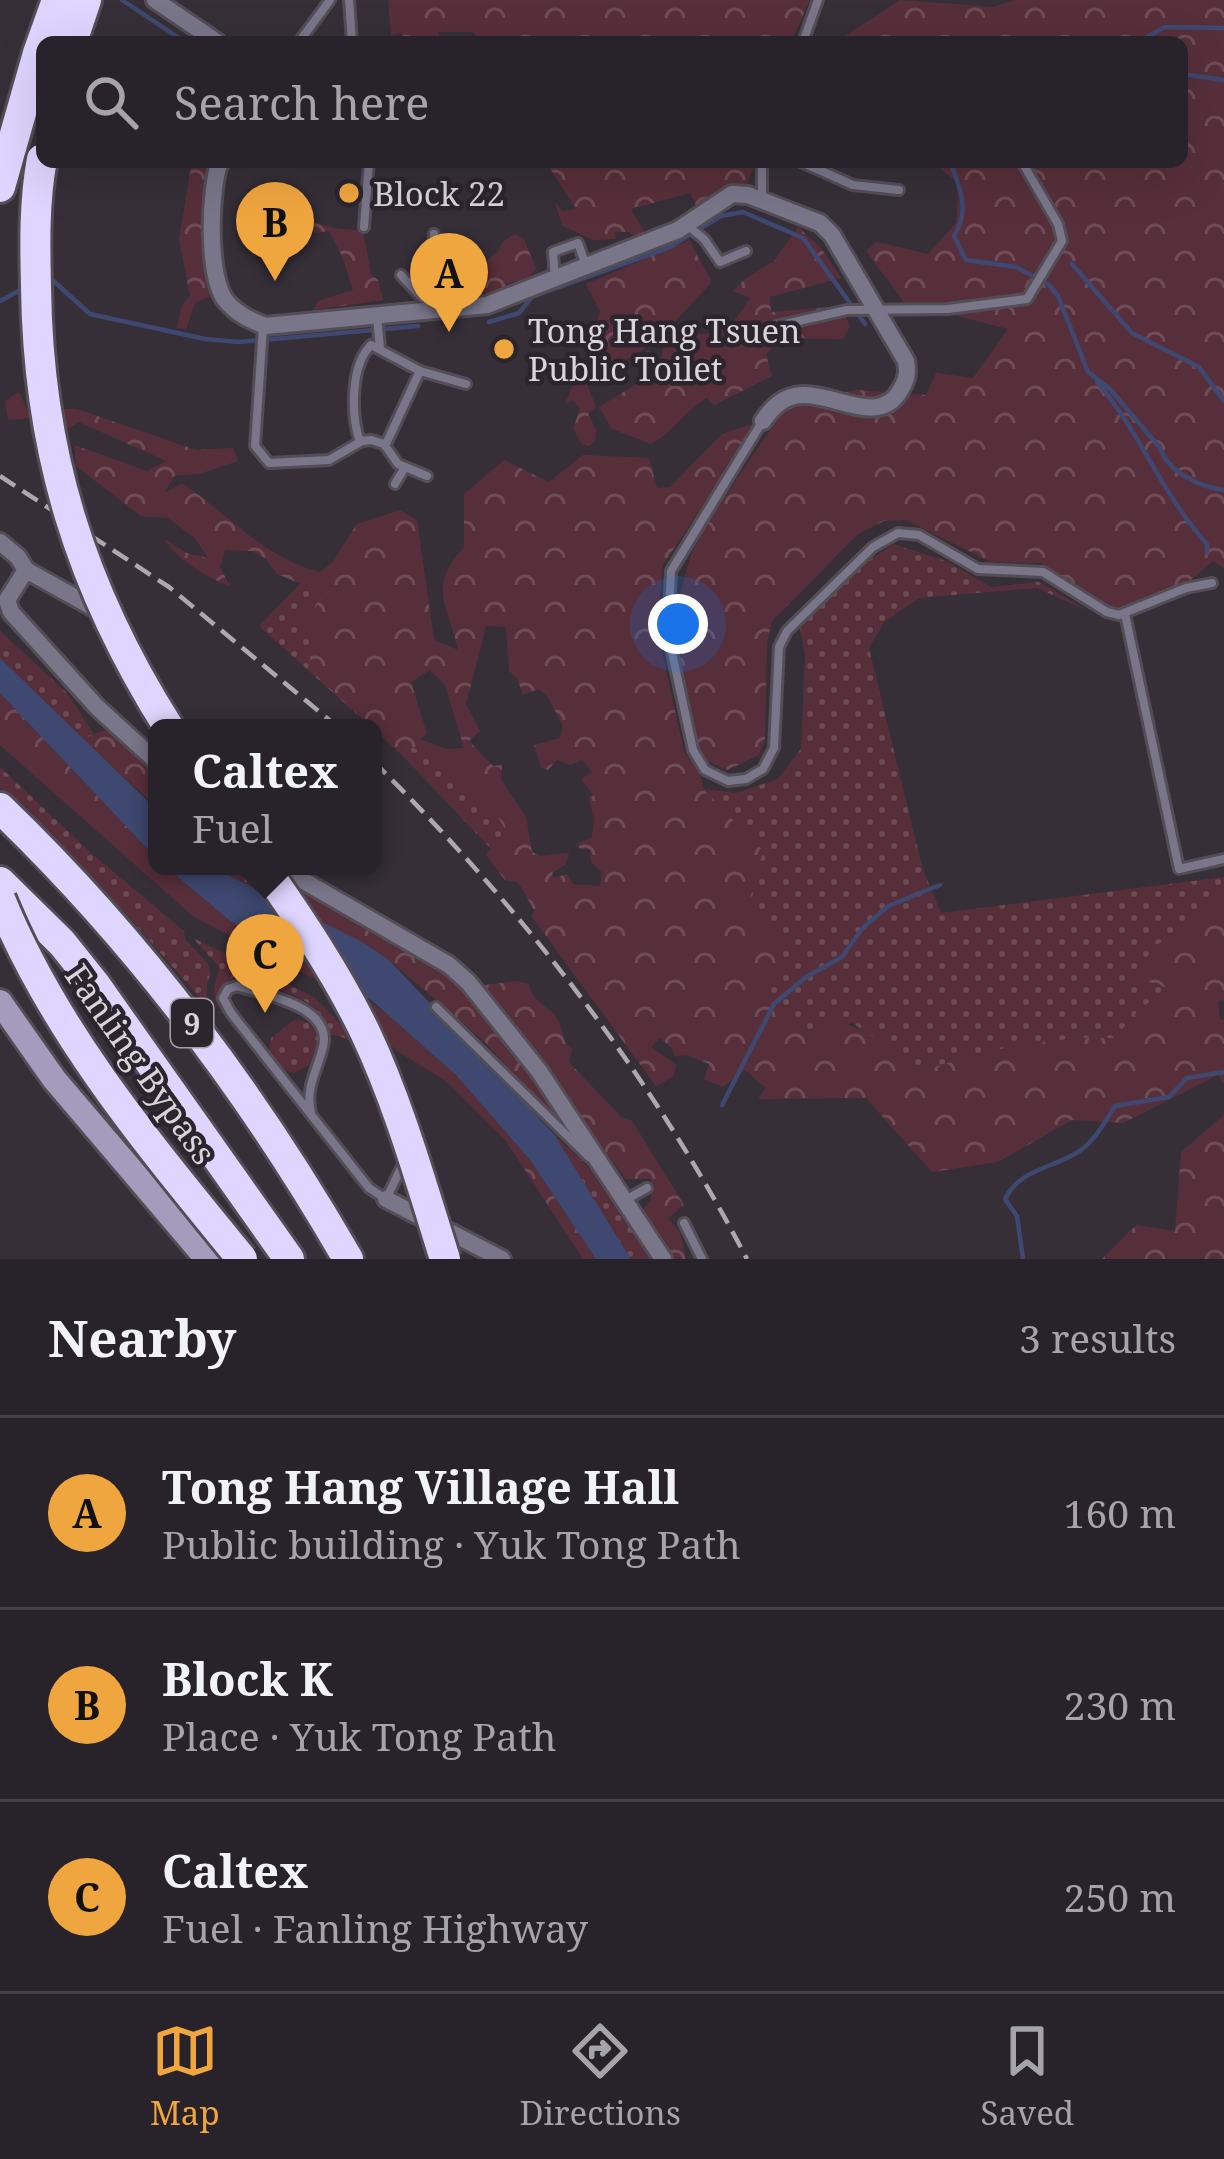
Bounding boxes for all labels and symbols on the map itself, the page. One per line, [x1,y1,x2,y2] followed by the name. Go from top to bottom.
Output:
[373,171,505,216] place label: Block 22
[336,180,362,206] marker: Block 22
[236,182,314,281] pin: B
[410,233,488,332] pin: A
[528,308,800,391] place label: Tong Hang Tsuen Public Toilet
[491,336,517,362] marker: Tong Hang Tsuen Public Toilet
[648,594,708,654] your location
[226,914,304,1013] pin: C
[55,955,227,1173] street label: Fanling Bypass
[171,999,213,1047] road number: 9

